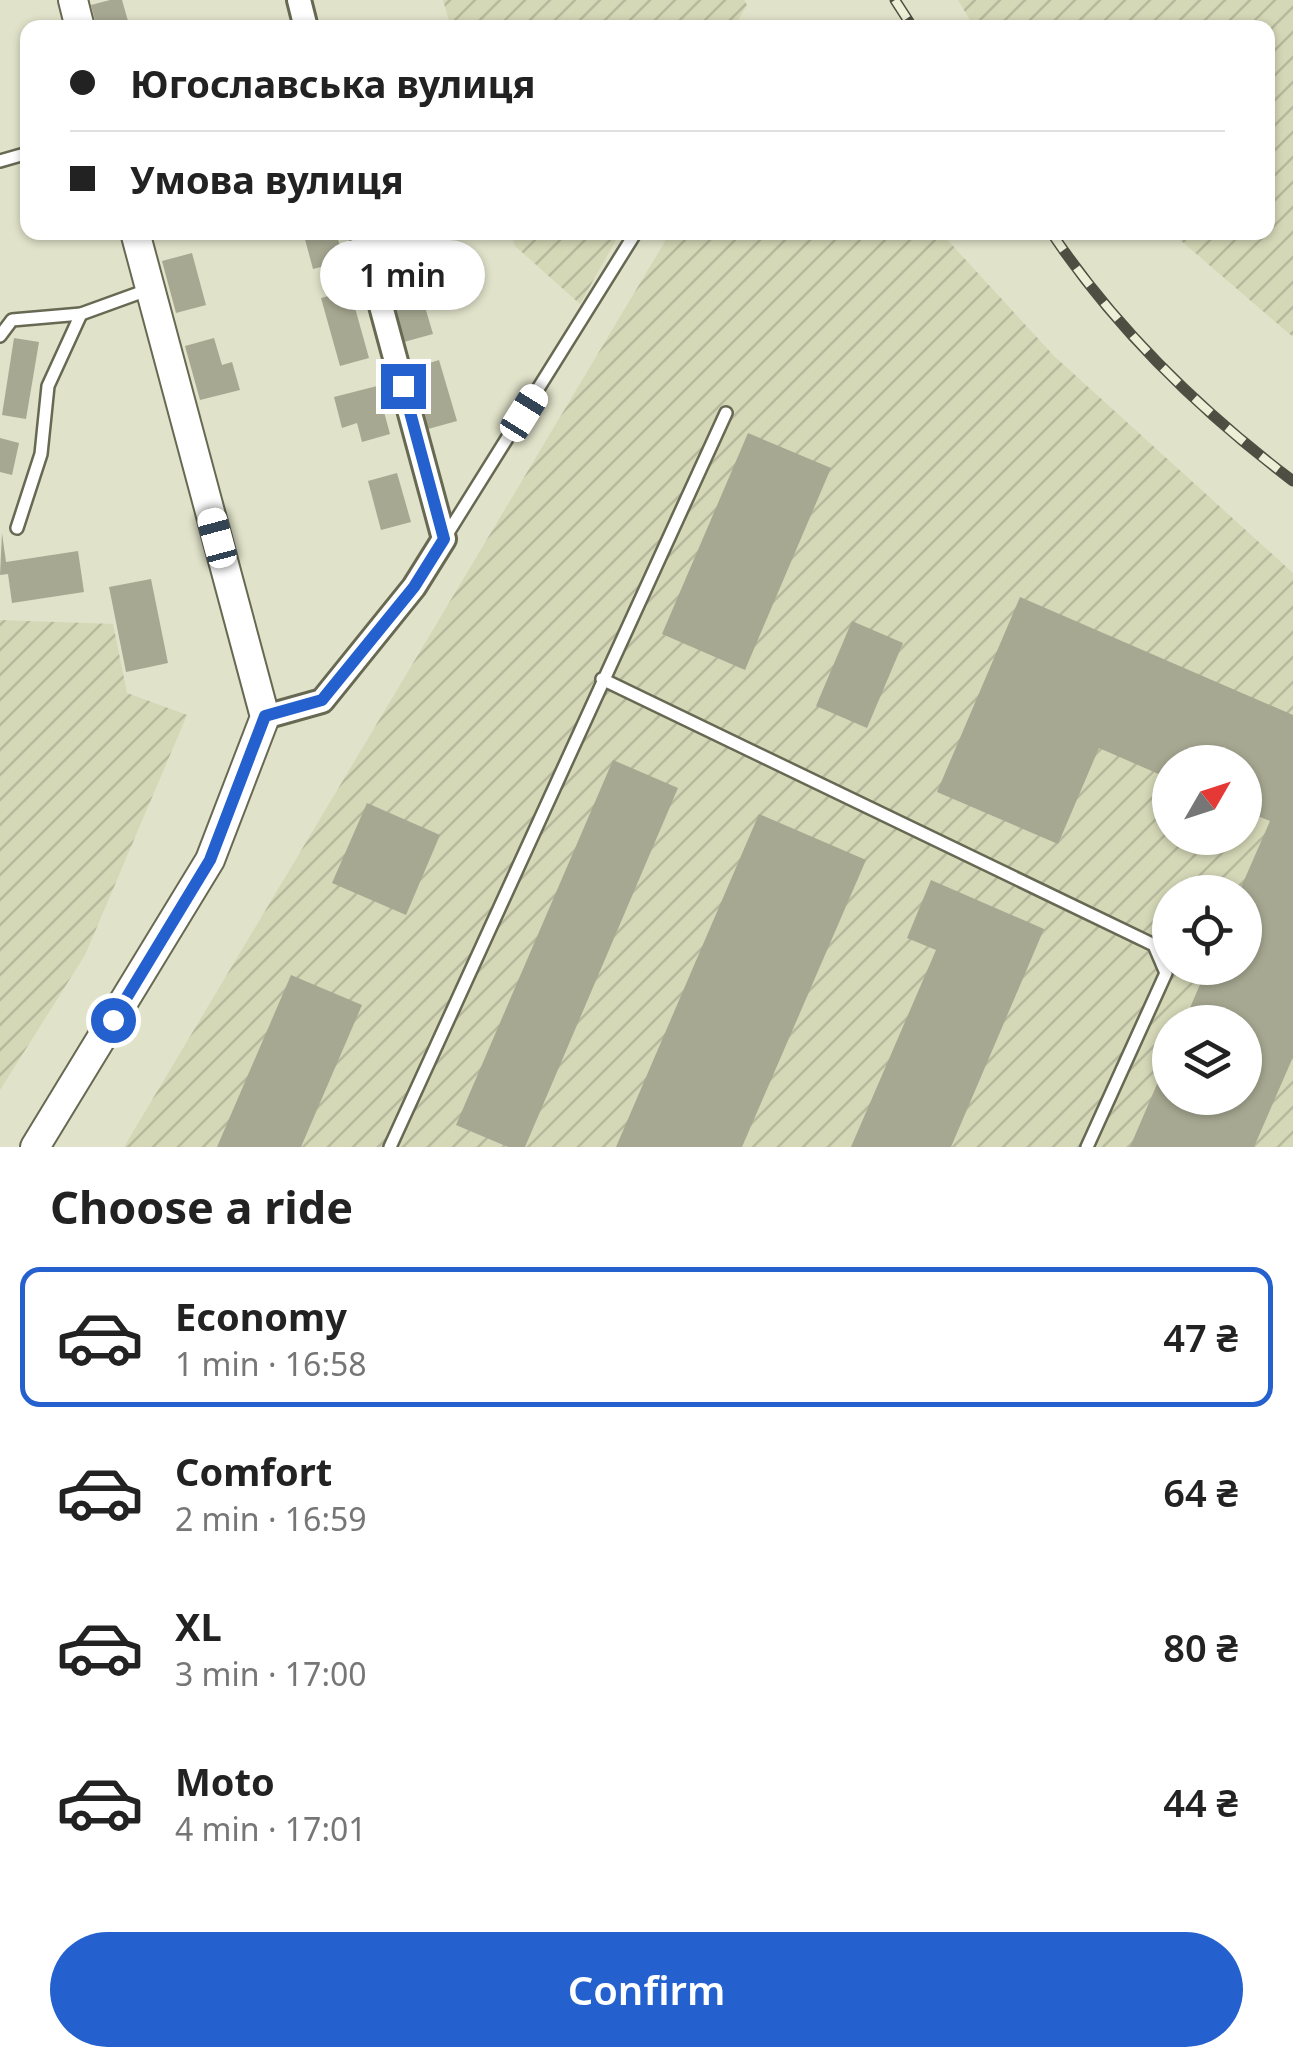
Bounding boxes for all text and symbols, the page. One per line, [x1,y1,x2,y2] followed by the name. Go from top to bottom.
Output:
[130,57,535,109] text: Югославська вулиця
[130,153,404,205] text: Умова вулиця
[320,241,486,311] callout: 1 min
[359,253,446,296] text: 1 min
[381,364,426,409] route end
[495,380,553,446] car
[195,505,239,571] car
[1152,745,1262,855] north arrow
[1152,745,1262,1115] map controls
[1152,875,1262,985] button: locate
[91,998,136,1043] route start
[1152,1005,1262,1115] button: layers
[50,1176,353,1237] text: Choose a ride
[175,1290,347,1342] text: Economy
[55,1292,145,1382] icon: car
[1163,1311,1238,1363] text: 47 ₴
[175,1342,367,1385] text: 1 min · 16:58
[175,1445,332,1497] text: Comfort
[55,1447,145,1537] icon: car
[1163,1466,1238,1518] text: 64 ₴
[175,1497,367,1540] text: 2 min · 16:59
[175,1600,222,1652] text: XL
[55,1602,145,1692] icon: car
[1163,1621,1238,1673] text: 80 ₴
[175,1652,367,1695] text: 3 min · 17:00
[175,1755,275,1807] text: Moto
[55,1757,145,1847] icon: car
[1163,1776,1238,1828] text: 44 ₴
[175,1807,367,1850] text: 4 min · 17:01
[50,1932,1243,2047] button: Confirm

